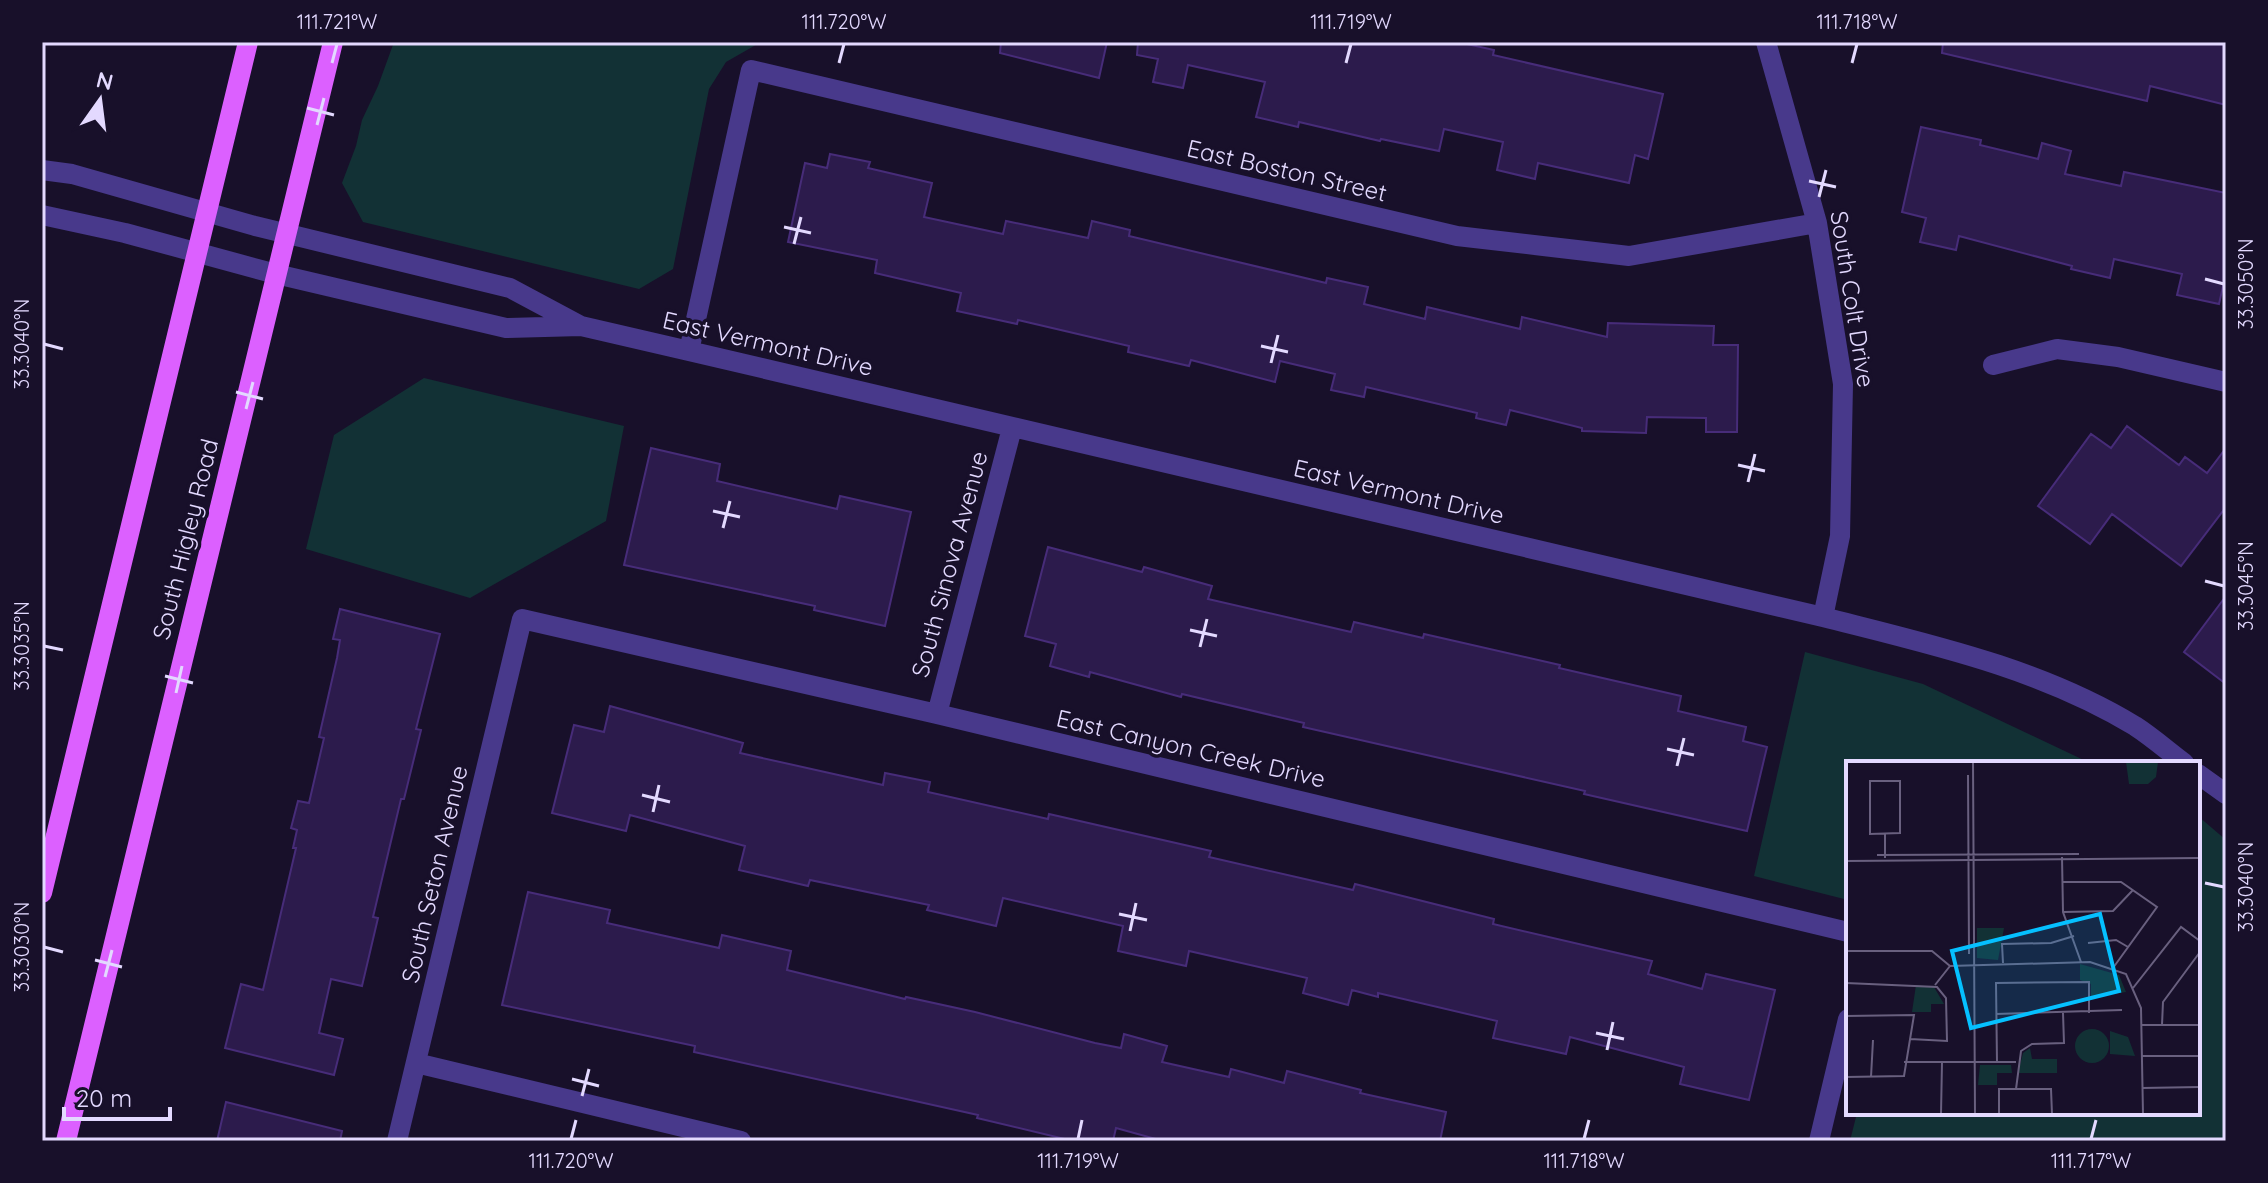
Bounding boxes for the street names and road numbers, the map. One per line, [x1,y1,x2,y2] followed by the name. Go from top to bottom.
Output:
[1184,132,1390,208] street label: East Boston Street
[1824,209,1882,389] street label: South Colt Drive
[660,304,876,382] street label: East Vermont Drive
[146,436,224,642] street label: South Higley Road
[904,448,994,680] street label: South Sinova Avenue
[1291,452,1507,530] street label: East Vermont Drive
[1054,702,1328,794] street label: East Canyon Creek Drive
[394,762,474,986] street label: South Seton Avenue

